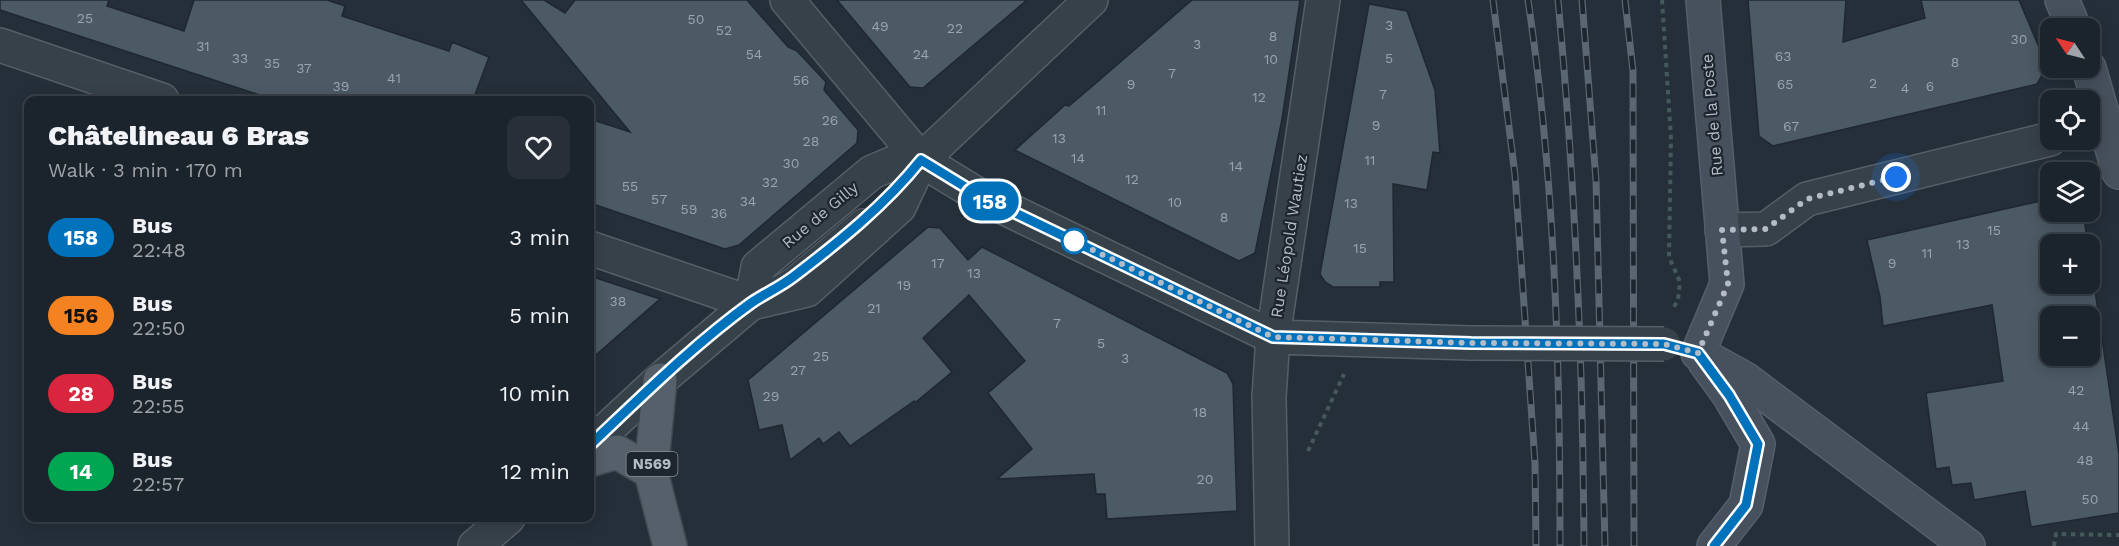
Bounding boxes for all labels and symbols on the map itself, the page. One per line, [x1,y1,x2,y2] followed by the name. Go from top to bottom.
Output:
[77,10,93,26] house number: 25
[688,11,704,27] house number: 50
[1385,17,1393,33] house number: 3
[871,18,889,34] house number: 49
[2040,18,2100,78] north arrow
[947,20,963,36] house number: 22
[716,22,732,38] house number: 52
[1269,28,1277,44] house number: 8
[2011,31,2027,47] house number: 30
[1193,36,1201,52] house number: 3
[196,38,210,54] house number: 31
[746,46,762,62] house number: 54
[913,46,929,62] house number: 24
[1775,48,1791,64] house number: 63
[232,50,248,66] house number: 33
[1385,50,1393,66] house number: 5
[1264,51,1278,67] house number: 10
[1697,53,1727,177] street label: Rue de la Poste
[1951,54,1959,70] house number: 8
[264,55,280,71] house number: 35
[296,60,312,76] house number: 37
[1168,65,1176,81] house number: 7
[387,70,401,86] house number: 41
[793,72,809,88] house number: 56
[1869,75,1877,91] house number: 2
[1127,76,1135,92] house number: 9
[1777,76,1793,92] house number: 65
[333,78,349,94] house number: 39
[1926,78,1934,94] house number: 6
[1901,80,1909,96] house number: 4
[1379,86,1387,102] house number: 7
[1252,89,1266,105] house number: 12
[1096,102,1106,118] house number: 11
[822,112,838,128] house number: 26
[1372,117,1380,133] house number: 9
[1783,118,1799,134] house number: 67
[1052,130,1066,146] house number: 13
[803,133,819,149] house number: 28
[1071,150,1085,166] house number: 14
[1365,152,1375,168] house number: 11
[1267,153,1311,319] street label: Rue Léopold Wautiez
[783,155,799,171] house number: 30
[1229,158,1243,174] house number: 14
[1881,162,1911,192] your location
[1125,171,1139,187] house number: 12
[762,174,778,190] house number: 32
[778,177,862,252] street label: Rue de Gilly
[622,178,638,194] house number: 55
[956,182,1024,220] line badge: 158
[651,191,667,207] house number: 57
[740,193,756,209] house number: 34
[1168,194,1182,210] house number: 10
[1344,195,1358,211] house number: 13
[681,201,697,217] house number: 59
[711,205,727,221] house number: 36
[1220,209,1228,225] house number: 8
[1987,222,2001,238] house number: 15
[1061,228,1087,254] unlabelled marker
[1956,236,1970,252] house number: 13
[1353,240,1367,256] house number: 15
[1922,245,1932,261] house number: 11
[931,255,945,271] house number: 17
[1888,255,1896,271] house number: 9
[967,265,981,281] house number: 13
[897,277,911,293] house number: 19
[610,293,626,309] house number: 38
[867,300,881,316] house number: 21
[1053,315,1061,331] house number: 7
[1097,335,1105,351] house number: 5
[813,348,829,364] house number: 25
[1121,350,1129,366] house number: 3
[790,362,806,378] house number: 27
[2068,382,2084,398] house number: 42
[763,388,779,404] house number: 29
[1193,404,1207,420] house number: 18
[2072,418,2090,434] house number: 44
[626,452,678,476] road number: N569
[2076,452,2094,468] house number: 48
[1197,471,1213,487] house number: 20
[2082,491,2098,507] house number: 50

